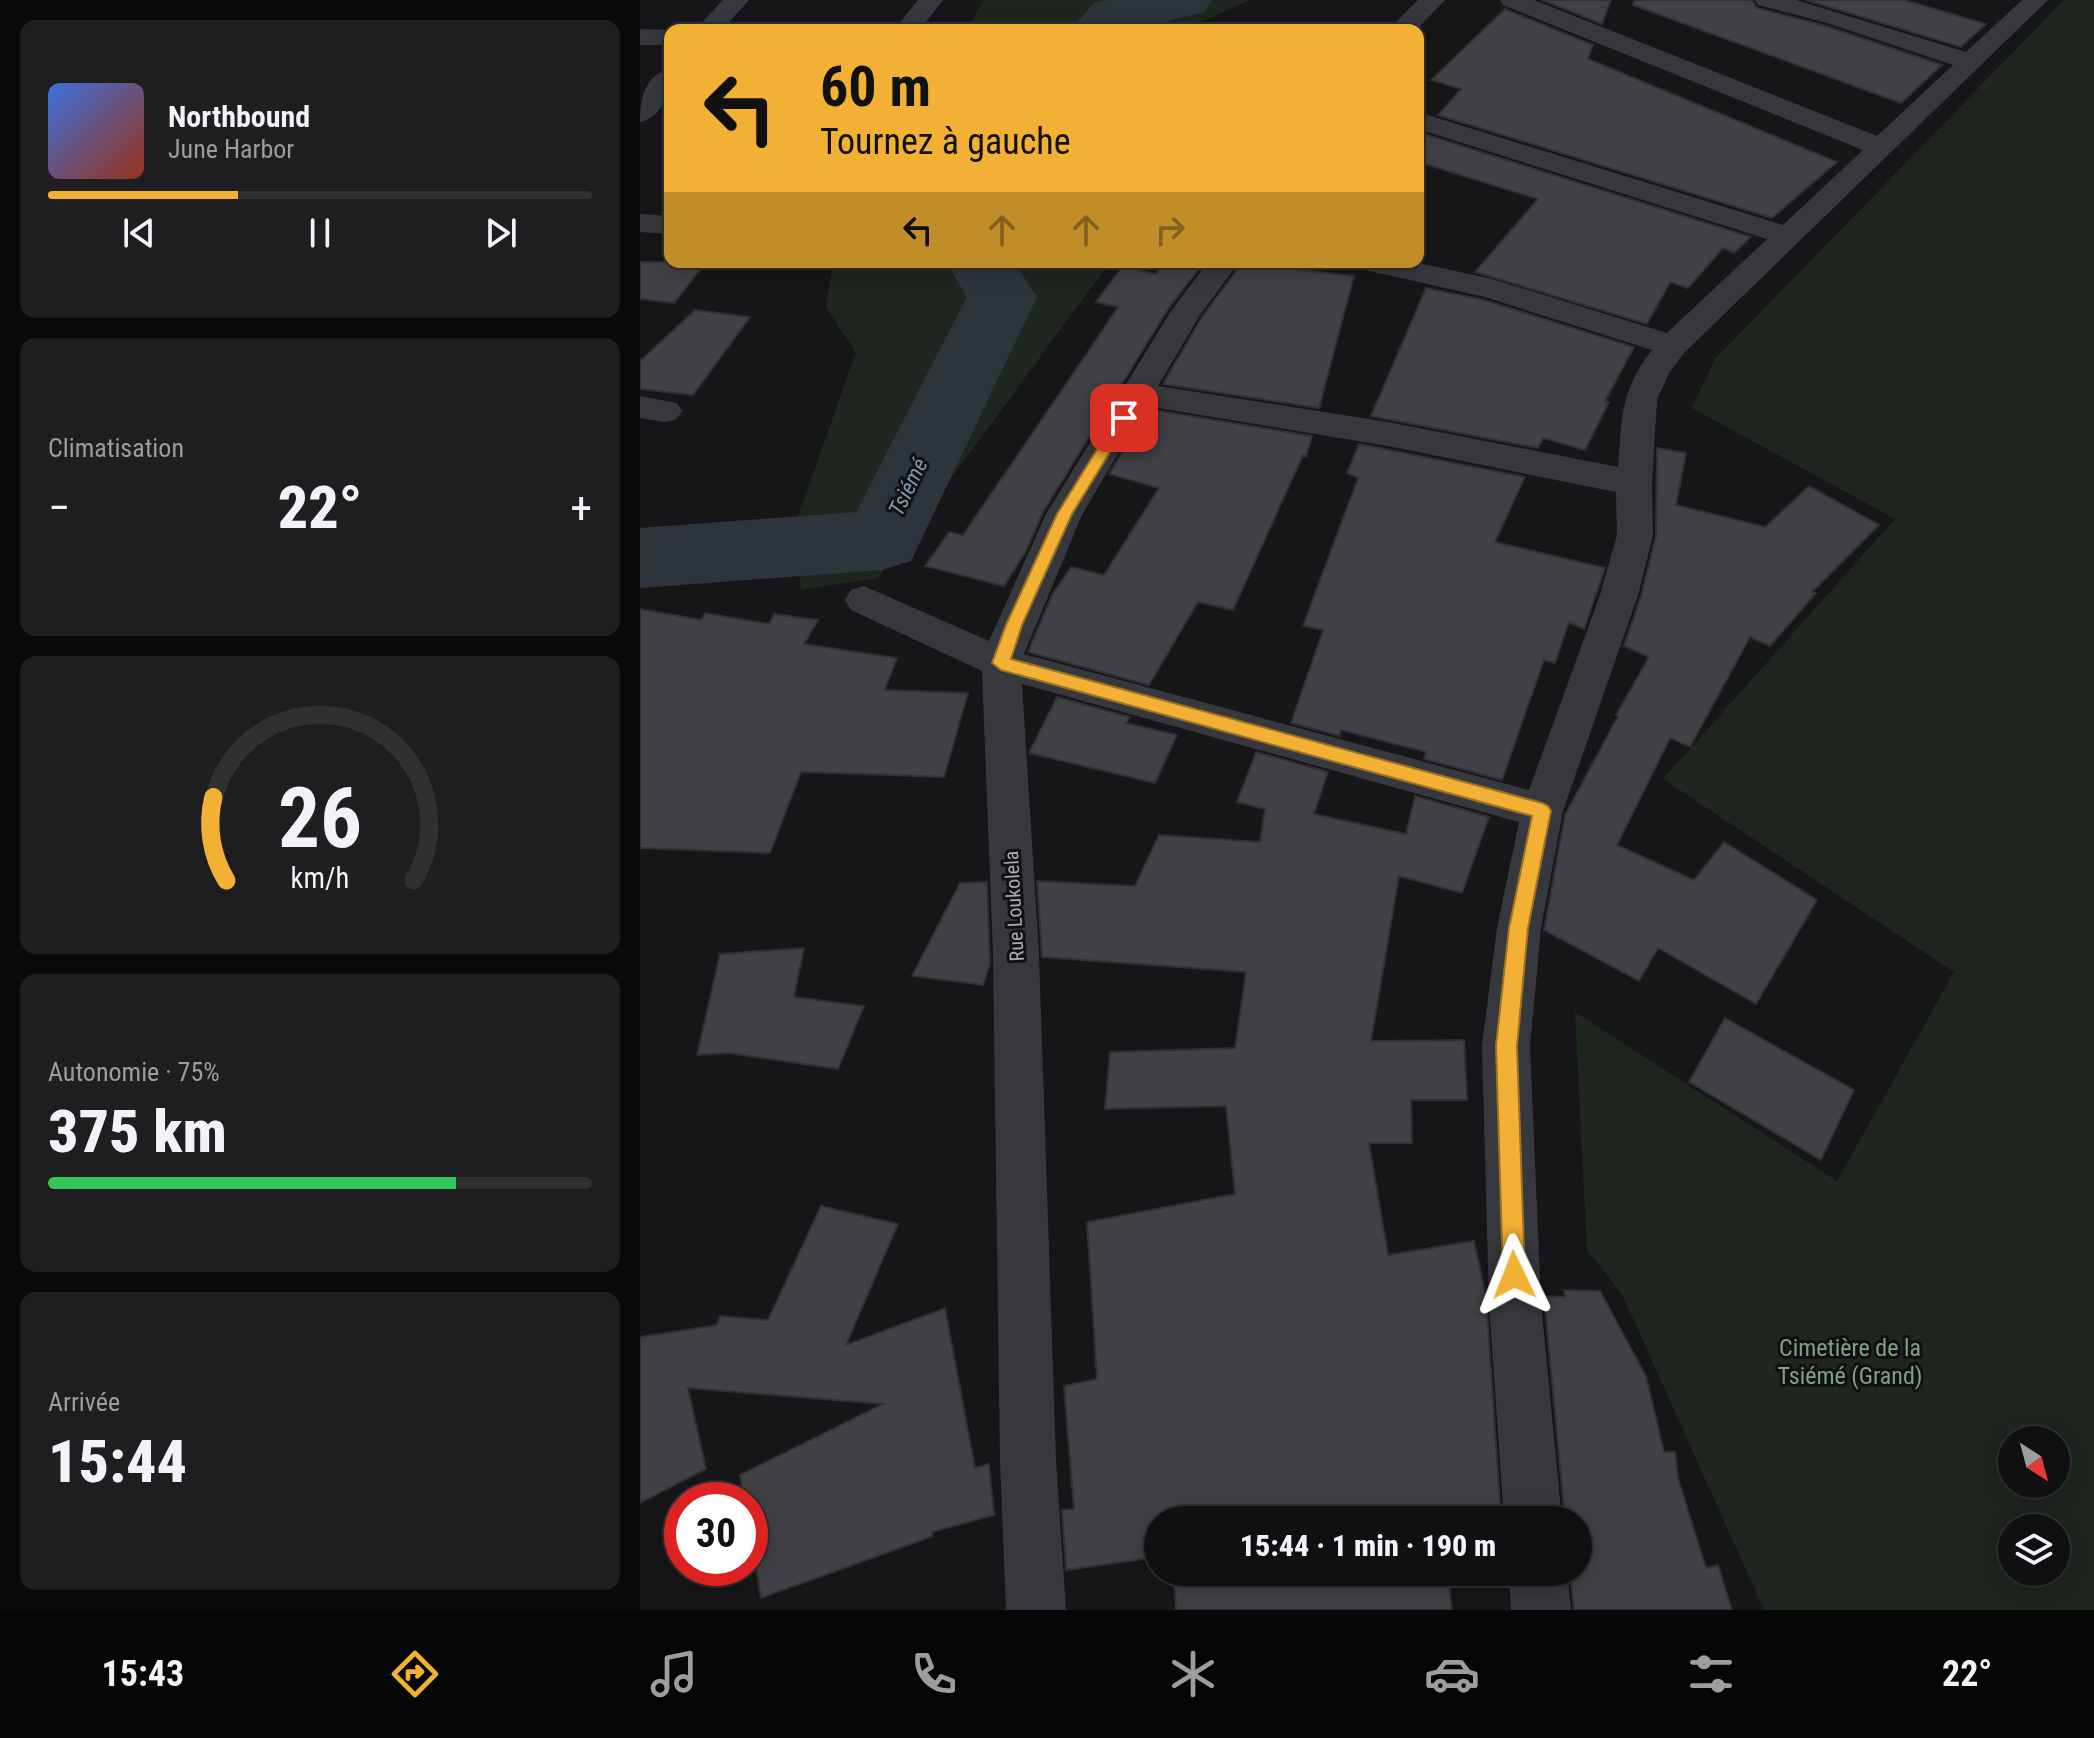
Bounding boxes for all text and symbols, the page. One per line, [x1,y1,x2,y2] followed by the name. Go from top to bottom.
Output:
[820,54,931,120] text: 60 m
[688,56,792,160] icon: left
[168,99,310,134] text: Northbound
[820,121,1071,163] text: Tournez à gauche
[168,134,294,164] text: June Harbor
[896,208,940,252] icon: left
[980,208,1024,252] icon: ahead
[1064,208,1108,252] icon: ahead
[1148,208,1192,252] icon: right
[117,211,161,255] icon: previous
[298,211,342,255] icon: pause
[479,211,523,255] icon: next
[1090,384,1158,452] pin
[1102,396,1146,440] icon: arrive
[48,433,184,463] text: Climatisation
[883,453,933,520] water label: Tsiémé
[278,472,362,543] text: 22°
[48,482,70,534] text: −
[570,482,592,534] text: +
[278,770,362,867] text: 26
[999,850,1029,962] street label: Rue Loukolela
[291,861,349,895] text: km/h
[48,1057,220,1087] text: Autonomie · 75%
[48,1096,227,1167] text: 375 km
[1472,1233,1556,1317] position arrow
[1778,1334,1922,1390] park label: Cimetière de la Tsiémé (Grand)
[48,1387,120,1417] text: Arrivée
[48,1426,187,1497] text: 15:44
[1998,1426,2070,1498] north arrow
[1998,1426,2070,1586] map controls
[664,1482,768,1586] speed limit sign: 30
[1998,1514,2070,1586] button: layers
[1240,1528,1496,1563] text: 15:44 · 1 min · 190 m
[387,1646,443,1702] icon: directions
[646,1646,702,1702] icon: music
[906,1646,962,1702] icon: phone
[1165,1646,1221,1702] icon: climate
[1424,1646,1480,1702] icon: car
[1683,1646,1739,1702] icon: filters
[102,1653,184,1695] text: 15:43
[1942,1653,1992,1695] text: 22°

